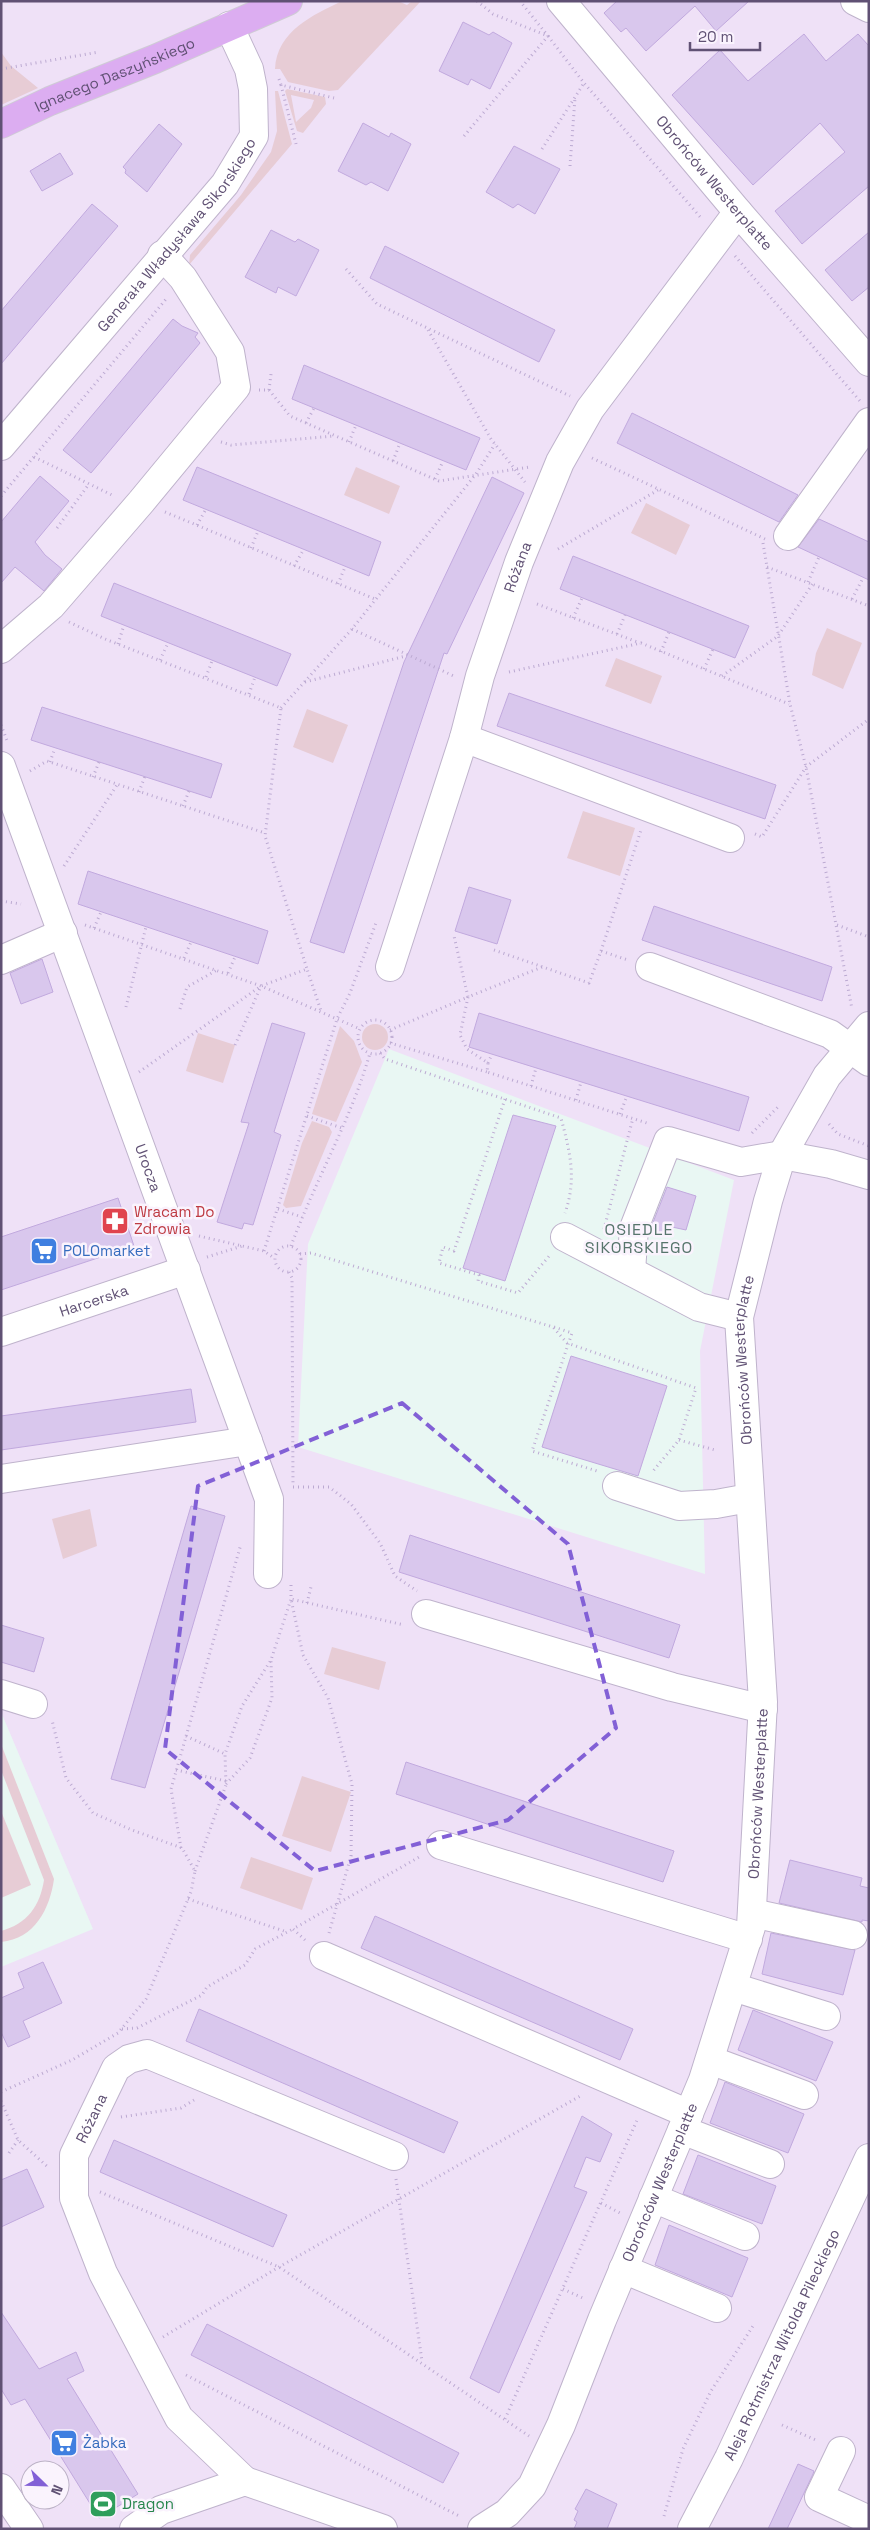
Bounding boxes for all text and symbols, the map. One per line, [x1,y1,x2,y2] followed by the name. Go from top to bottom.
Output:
[690,20,760,52] scale bar
[698,27,733,46] text: 20 m
[31,33,198,116] street label: Ignacego Daszyńskiego
[652,111,777,254] street label: Obrońców Westerplatte
[93,134,260,335] street label: Generała Władysława Sikorskiego
[499,538,536,595] street label: Różana
[131,1141,166,1195] street label: Urocza
[134,1202,214,1238] place label: Wracam Do Zdrowia
[100,1206,130,1236] pharmacy icon: Wracam Do Zdrowia
[585,1219,693,1258] district label: OSIEDLE SIKORSKIEGO
[29,1236,59,1266] supermarket icon: POLOmarket
[63,1241,150,1260] place label: POLOmarket
[729,1273,758,1445] street label: Obrońców Westerplatte
[57,1280,131,1321] street label: Harcerska
[744,1708,772,1879] street label: Obrońców Westerplatte
[71,2090,111,2146] street label: Różana
[618,2100,701,2265] street label: Obrońców Westerplatte
[719,2226,844,2463] street label: Aleja Rotmistrza Witolda Pileckiego
[49,2428,79,2458] supermarket icon: Żabka
[83,2433,127,2452] place label: Żabka
[20,2460,70,2510] north arrow
[47,2482,67,2498] text: N
[88,2489,118,2519] sports icon: Dragon
[122,2494,174,2513] place label: Dragon

